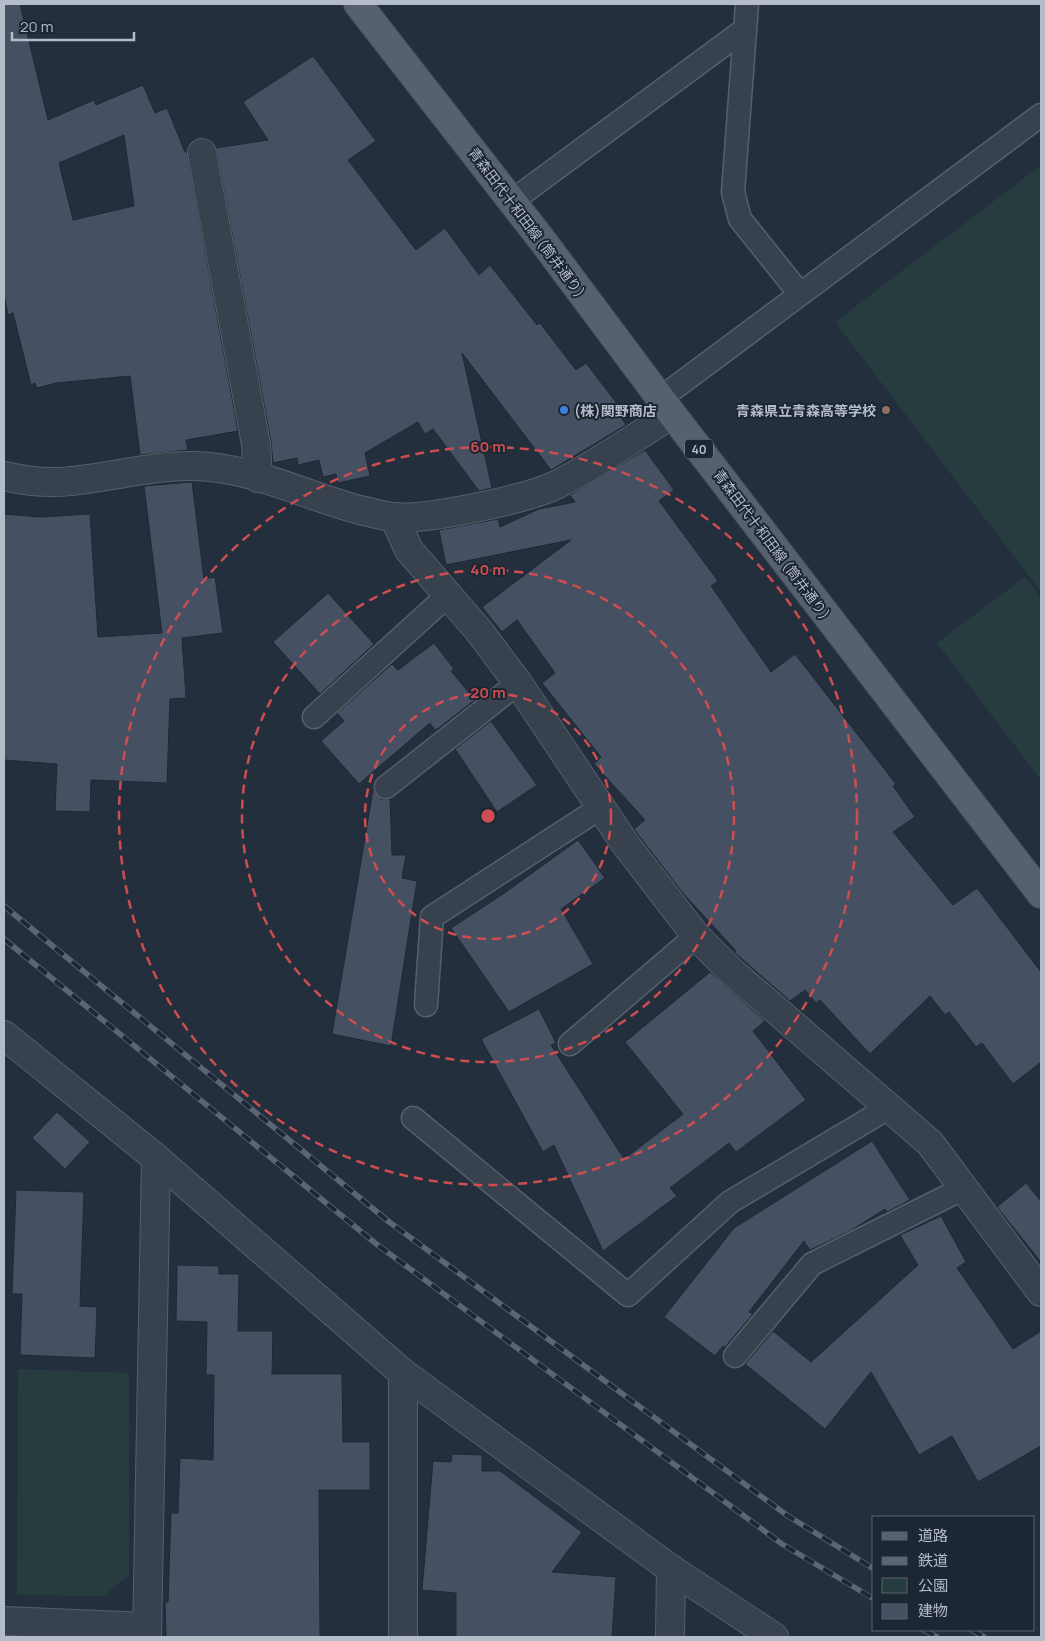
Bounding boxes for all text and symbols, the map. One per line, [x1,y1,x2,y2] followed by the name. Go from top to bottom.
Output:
[12,10,135,42] scale bar
[20,16,53,37] text: 20 m
[464,143,590,301] street label: 青森田代十和田線 (筒井通り)
[574,401,657,420] place label: (株)関野商店
[736,401,876,420] place label: 青森県立青森高等学校
[558,404,570,416] marker: (株)関野商店
[880,404,892,416] marker: 青森県立青森高等学校
[470,436,506,457] text: 60 m
[685,439,713,458] road number: 40
[709,465,835,623] street label: 青森田代十和田線 (筒井通り)
[470,559,506,580] text: 40 m
[470,682,506,703] text: 20 m
[479,807,497,825] centre of rings
[872,1516,1035,1631] legend
[918,1525,948,1546] text: 道路
[918,1550,948,1571] text: 鉄道
[918,1575,948,1596] text: 公園
[918,1600,948,1621] text: 建物

